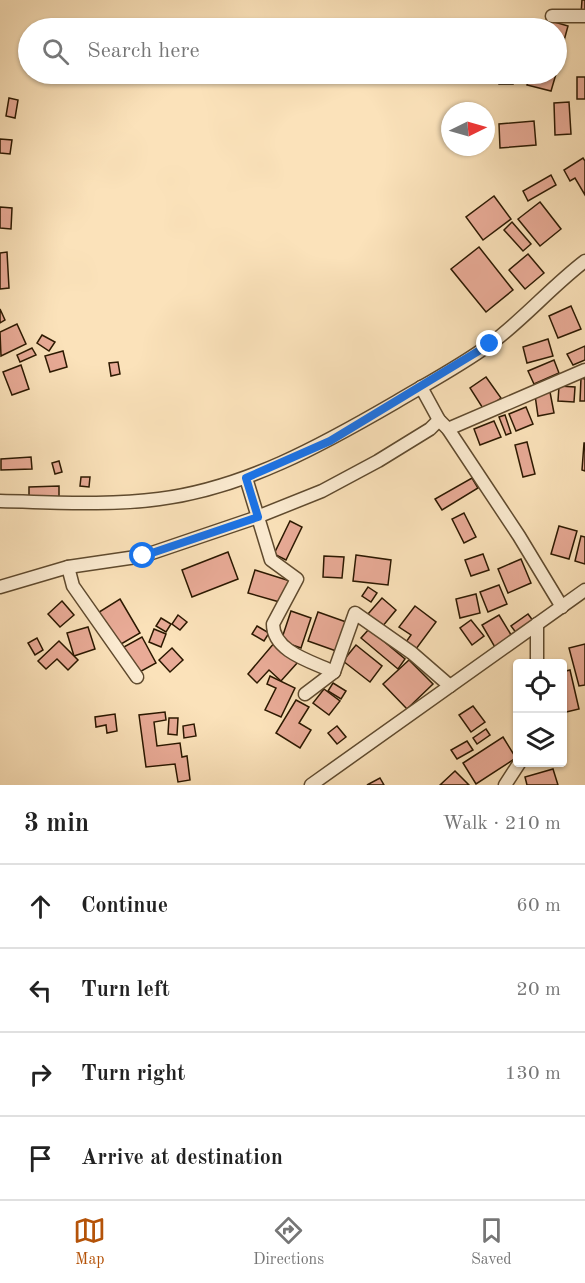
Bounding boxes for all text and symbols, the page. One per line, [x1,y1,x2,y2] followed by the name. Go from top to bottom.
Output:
[18,18,567,84] search box
[39,35,72,68] icon: search
[87,40,200,62] text: Search here
[441,102,495,156] north arrow
[476,330,502,356] route end
[129,542,155,568] route start
[513,659,567,767] map controls
[513,659,567,713] button: locate
[513,713,567,767] button: layers
[24,811,89,837] text: 3 min
[442,814,561,834] text: Walk · 210 m
[24,890,57,923] icon: ahead
[81,895,168,917] text: Continue
[516,896,561,916] text: 60 m
[24,974,57,1007] icon: left
[81,979,170,1001] text: Turn left
[516,980,561,1000] text: 20 m
[24,1058,57,1091] icon: right
[81,1063,185,1085] text: Turn right
[505,1064,561,1084] text: 130 m
[24,1142,57,1175] icon: arrive
[81,1147,283,1169] text: Arrive at destination
[73,1214,106,1270] tab: Map
[253,1214,324,1270] tab: Directions
[471,1214,512,1270] tab: Saved

